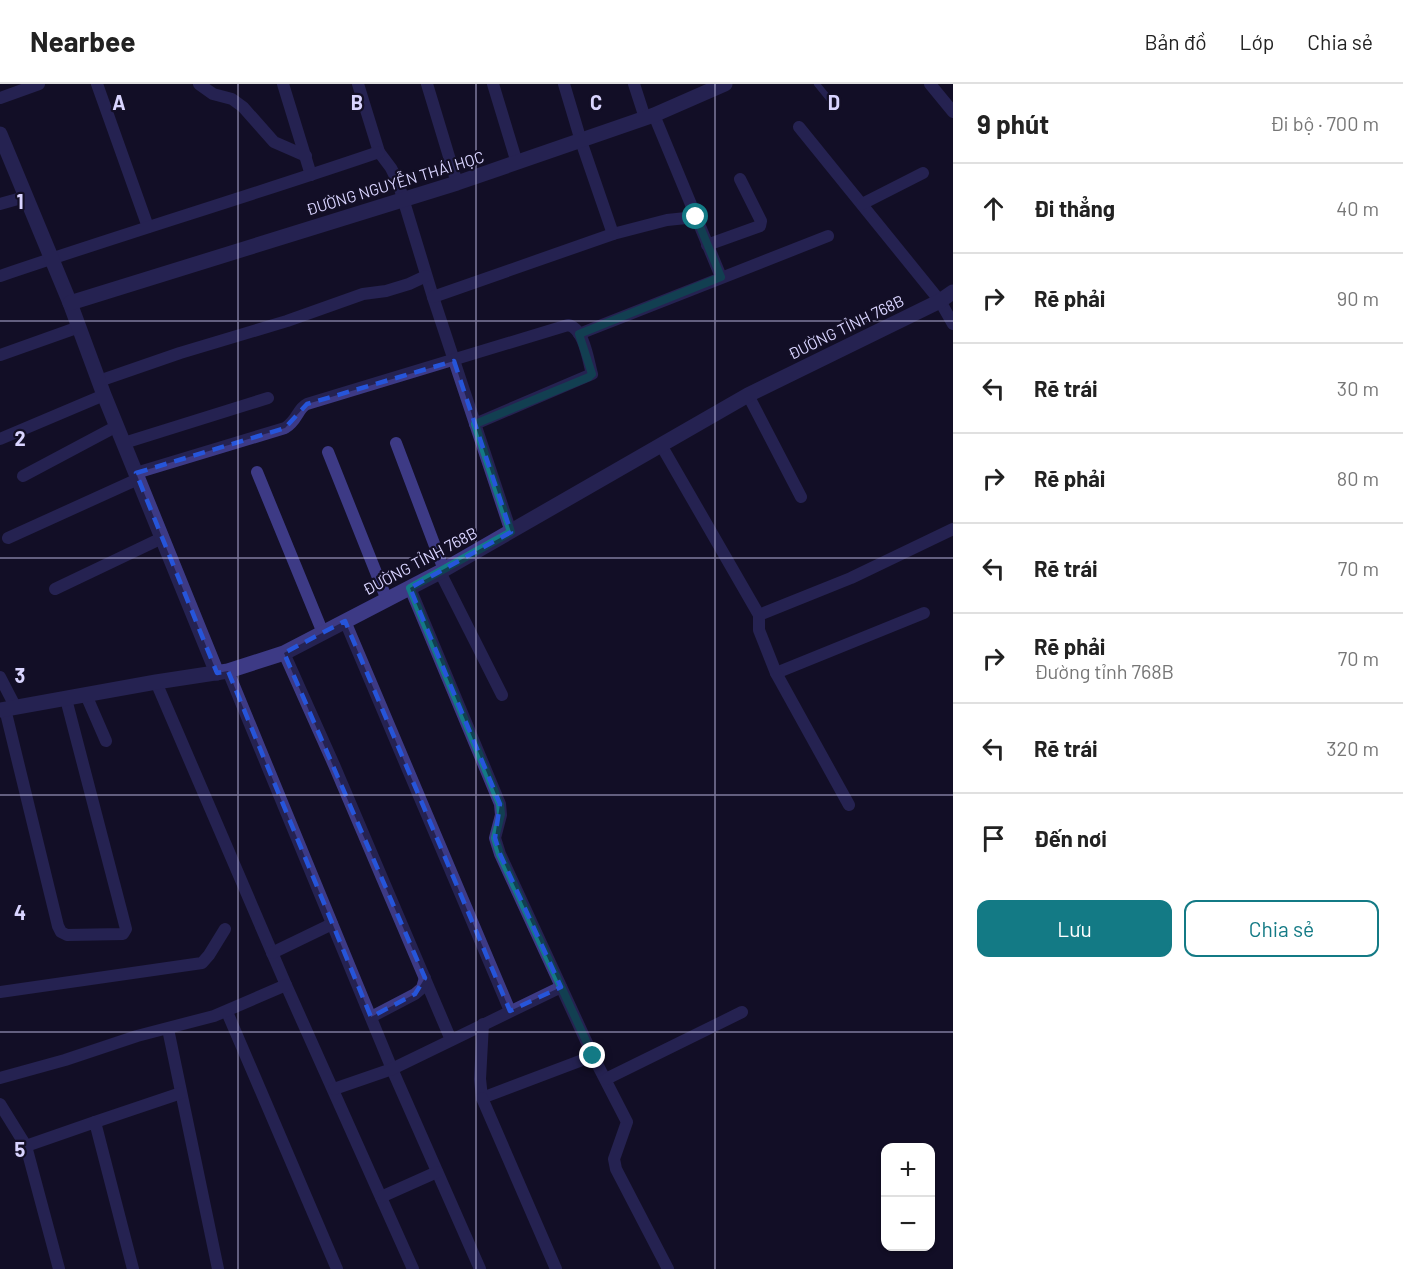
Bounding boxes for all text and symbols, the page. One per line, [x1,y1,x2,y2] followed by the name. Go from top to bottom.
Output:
[30,24,136,58] text: Nearbee
[1145,29,1207,54] text: Bản đồ
[1240,29,1274,54] text: Lớp
[1307,29,1373,54] text: Chia sẻ
[112,90,126,114] text: A
[351,90,363,114] text: B
[590,90,602,114] text: C
[828,90,840,114] text: D
[977,108,1049,139] text: 9 phút
[1270,111,1379,135] text: Đi bộ · 700 m
[303,146,486,219] street label: ĐƯỜNG NGUYỄN THÁI HỌC
[16,189,24,213] text: 1
[977,192,1010,225] icon: ahead
[1034,195,1115,221] text: Đi thẳng
[1336,196,1379,220] text: 40 m
[682,203,708,229] route start
[977,282,1010,315] icon: right
[1034,285,1105,311] text: Rẽ phải
[1337,286,1379,310] text: 90 m
[785,290,907,363] street label: ĐƯỜNG TỈNH 768B
[977,372,1010,405] icon: left
[1034,375,1098,401] text: Rẽ trái
[1337,376,1379,400] text: 30 m
[14,426,26,450] text: 2
[977,462,1010,495] icon: right
[1034,465,1105,491] text: Rẽ phải
[1337,466,1379,490] text: 80 m
[359,522,480,599] street label: ĐƯỜNG TỈNH 768B
[977,552,1010,585] icon: left
[1034,555,1098,581] text: Rẽ trái
[1338,556,1379,580] text: 70 m
[1034,633,1105,659] text: Rẽ phải
[977,642,1010,675] icon: right
[1338,646,1379,670] text: 70 m
[1034,659,1174,683] text: Đường tỉnh 768B
[15,663,25,687] text: 3
[977,732,1010,765] icon: left
[1034,735,1098,761] text: Rẽ trái
[1326,736,1379,760] text: 320 m
[977,822,1010,855] icon: arrive
[1034,825,1107,851] text: Đến nơi
[14,900,26,924] text: 4
[977,900,1172,957] button: Lưu
[1184,900,1379,957] button: Chia sẻ
[579,1042,605,1068] route end
[15,1137,26,1161] text: 5
[881,1143,935,1251] map controls
[881,1143,935,1197] button: +
[881,1197,935,1251] button: −

